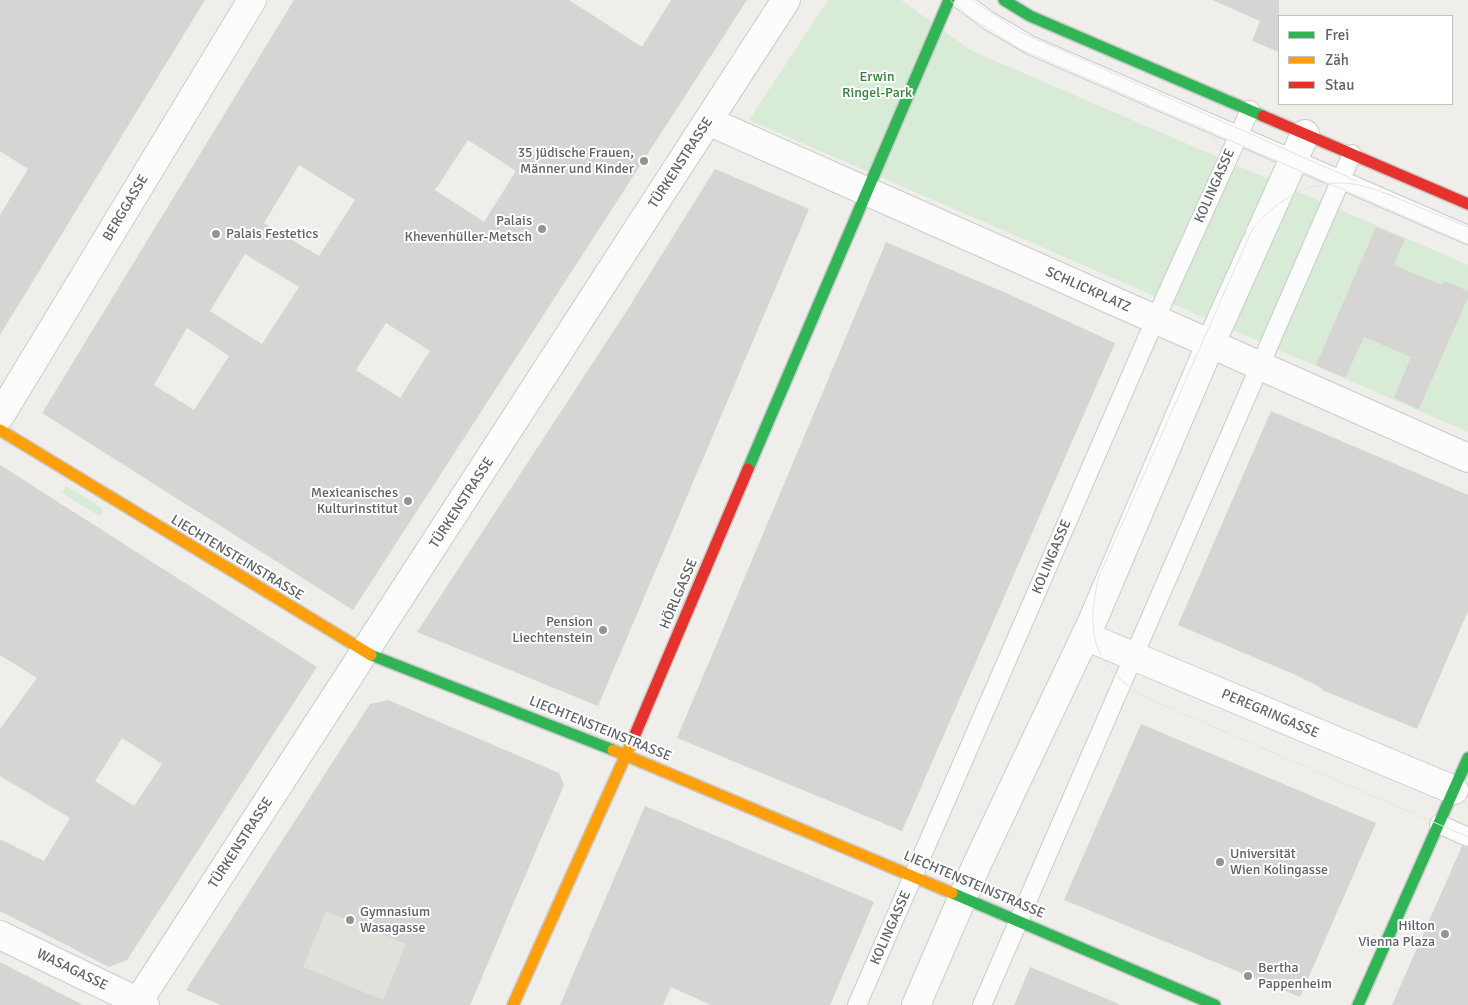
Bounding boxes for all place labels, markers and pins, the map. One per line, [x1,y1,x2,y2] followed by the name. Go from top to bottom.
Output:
[517,145,634,178] place label: 35 jüdische Frauen, Männer und Kinder
[638,155,650,167] marker: 35 jüdische Frauen, Männer und Kinder
[405,213,532,246] place label: Palais Khevenhüller-Metsch
[536,223,548,235] marker: Palais Khevenhüller-Metsch
[226,226,318,242] place label: Palais Festetics
[210,228,222,240] marker: Palais Festetics
[311,485,398,518] place label: Mexicanisches Kulturinstitut
[402,495,414,507] marker: Mexicanisches Kulturinstitut
[512,614,593,646] place label: Pension Liechtenstein
[597,624,609,636] marker: Pension Liechtenstein
[1230,846,1328,879] place label: Universität Wien Kolingasse
[1214,856,1226,868] marker: Universität Wien Kolingasse
[360,904,430,936] place label: Gymnasium Wasagasse
[344,914,356,926] marker: Gymnasium Wasagasse
[1358,918,1435,950] place label: Hilton Vienna Plaza
[1439,928,1451,940] marker: Hilton Vienna Plaza
[1258,960,1332,992] place label: Bertha Pappenheim
[1242,970,1254,982] marker: Bertha Pappenheim

